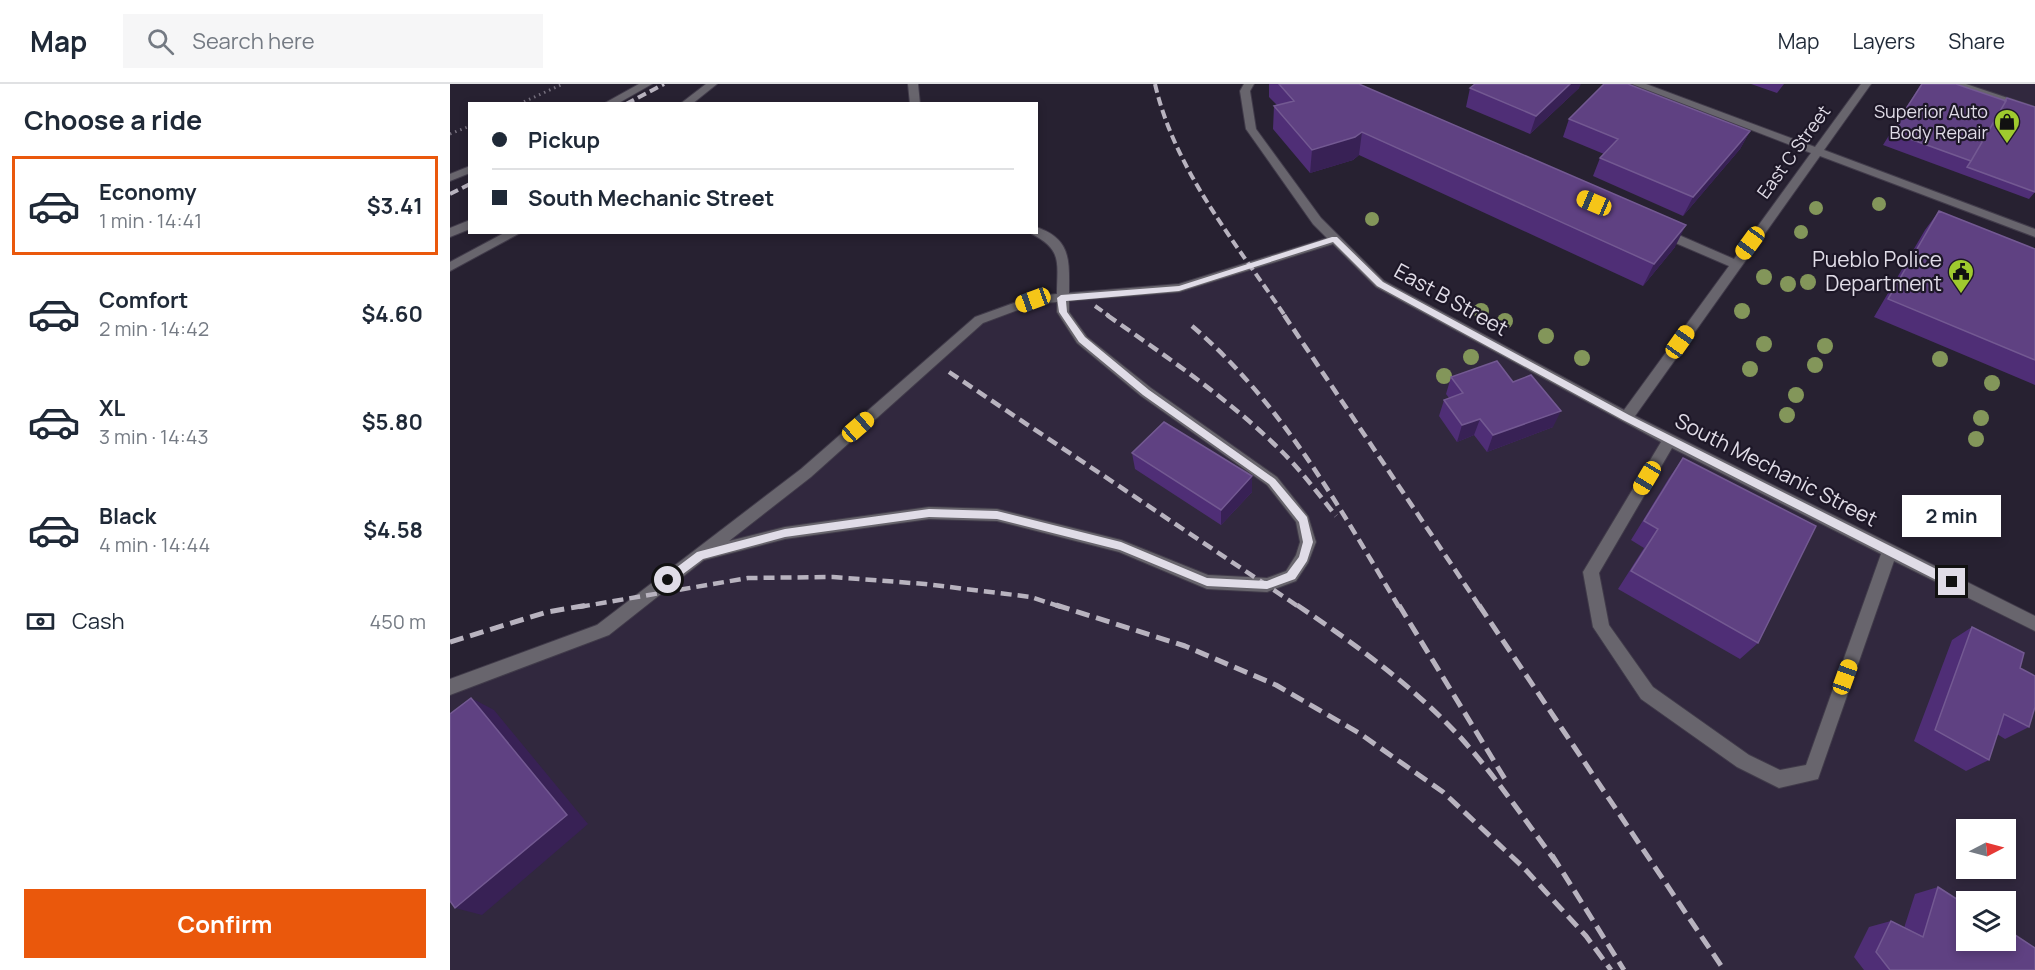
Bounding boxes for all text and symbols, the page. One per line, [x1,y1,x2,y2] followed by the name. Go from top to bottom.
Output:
[123,14,543,68] search box
[30,22,87,60] text: Map
[144,25,177,58] icon: search
[192,26,315,56] text: Search here
[1778,27,1819,55] text: Map
[1852,27,1915,55] text: Layers
[1948,27,2005,55] text: Share
[1874,99,1989,144] place label: Superior Auto Body Repair
[1751,100,1835,203] street label: East C Street
[24,101,202,138] text: Choose a ride
[1992,107,2022,145] shop icon: Superior Auto Body Repair
[528,125,600,155] text: Pickup
[99,177,197,207] text: Economy
[27,179,81,233] icon: car
[528,183,774,213] text: South Mechanic Street
[1574,188,1614,218] car
[367,191,423,221] text: $3.41
[99,207,202,234] text: 1 min · 14:41
[1732,223,1768,263] car
[1812,245,1942,297] place label: Pueblo Police Department
[1390,256,1513,342] street label: East B Street
[1946,257,1976,295] public building icon: Pueblo Police Department
[99,285,188,315] text: Comfort
[1013,285,1053,315] car
[27,287,81,341] icon: car
[361,299,423,329] text: $4.60
[99,315,209,342] text: 2 min · 14:42
[1662,322,1698,362] car
[99,393,125,423] text: XL
[27,395,81,449] icon: car
[1671,406,1882,532] street label: South Mechanic Street
[362,407,423,437] text: $5.80
[839,408,877,446] car
[99,423,209,450] text: 3 min · 14:43
[1630,458,1664,498] car
[1902,495,2002,537] callout: 2 min
[99,501,156,531] text: Black
[1925,502,1978,529] text: 2 min
[27,503,81,557] icon: car
[363,515,423,545] text: $4.58
[99,531,210,558] text: 4 min · 14:44
[654,566,681,593] route start
[1938,568,1965,595] route end
[24,605,57,638] icon: cash
[72,606,125,636] text: Cash
[370,608,426,635] text: 450 m
[1830,657,1860,697] car
[1956,819,2016,879] north arrow
[1956,819,2016,951] map controls
[24,889,426,958] button: Confirm
[1956,891,2016,951] button: layers

